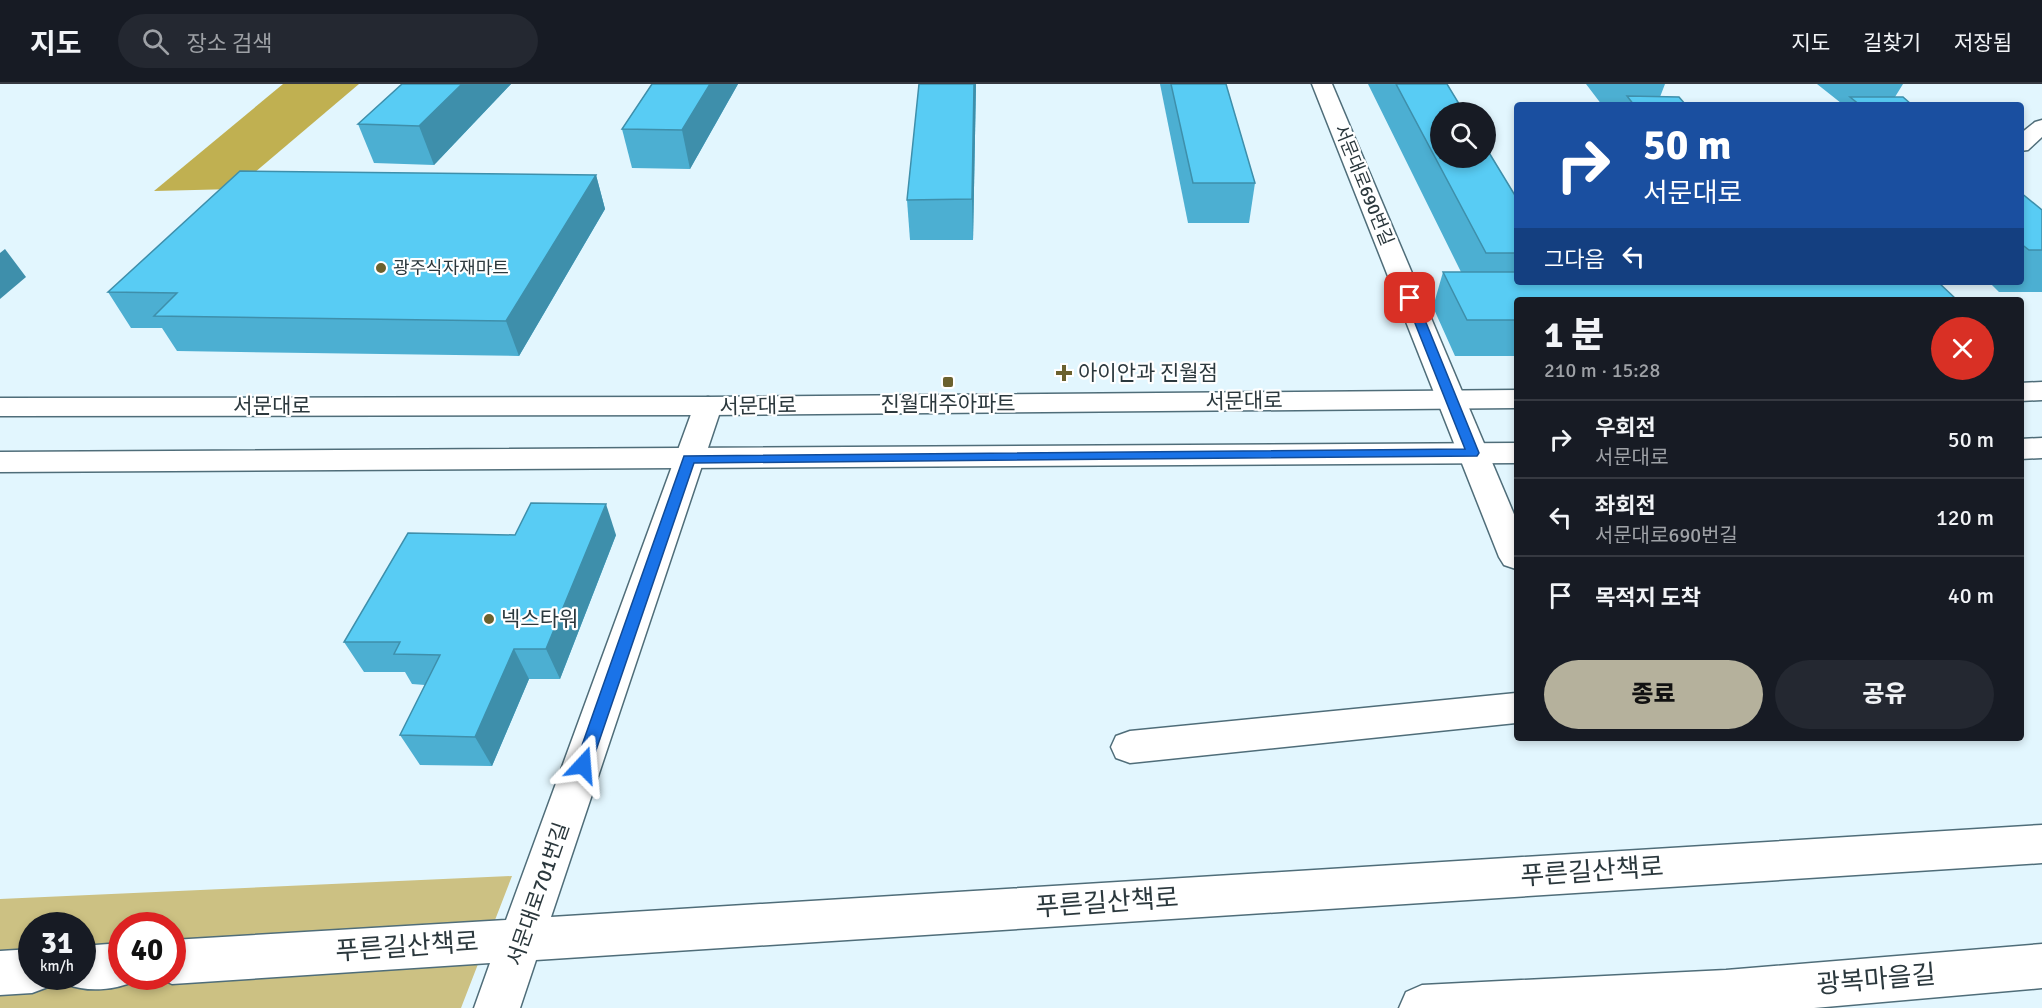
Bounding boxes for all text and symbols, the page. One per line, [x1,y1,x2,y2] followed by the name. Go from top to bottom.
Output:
[118,14,538,68] search box
[139,25,172,58] icon: search
[30,27,82,61] text: 지도
[187,30,272,57] text: 장소 검색
[1791,30,1830,56] text: 지도
[1863,30,1921,56] text: 길찾기
[1954,30,2012,56] text: 저장됨
[1430,102,1496,168] map controls
[1430,102,1496,168] button: search
[1643,120,1732,171] text: 50 m
[1330,121,1398,249] street label: 서문대로690번길
[1544,126,1622,204] icon: right
[1643,177,1742,210] text: 서문대로
[1617,240,1650,273] icon: left
[1544,246,1605,273] text: 그다음
[393,257,509,279] place label: 광주식자재마트
[374,261,388,275] marker: 광주식자재마트
[1384,272,1435,323] pin
[1393,281,1426,314] icon: arrive
[1544,313,1604,358] text: 1 분
[1931,317,1994,380] button: close
[1544,358,1660,383] text: 210 m · 15:28
[1078,360,1218,386] place label: 아이안과 진월점
[1055,364,1073,382] marker: 아이안과 진월점
[941,375,955,389] marker: 진월대주아파트
[1205,387,1283,415] street label: 서문대로
[880,391,1016,417] place label: 진월대주아파트
[719,392,797,420] street label: 서문대로
[233,393,311,419] street label: 서문대로
[1595,414,1656,441] text: 우회전
[1544,423,1577,456] icon: right
[1948,426,1994,453] text: 50 m
[1595,445,1669,470] text: 서문대로
[1595,492,1656,519] text: 좌회전
[1544,501,1577,534] icon: left
[1936,504,1994,531] text: 120 m
[1595,523,1738,548] text: 서문대로690번길
[1544,579,1577,612] icon: arrive
[1948,582,1994,609] text: 40 m
[1595,584,1701,611] text: 목적지 도착
[501,606,578,632] place label: 넥스타워
[482,612,496,626] marker: 넥스타워
[1544,660,1763,729] button: 종료
[1775,660,1994,729] button: 공유
[551,733,615,797] position arrow
[501,819,575,969] street label: 서문대로701번길
[1519,851,1665,893] street label: 푸른길산책로
[1034,882,1180,924] street label: 푸른길산책로
[108,912,186,990] speed limit sign: 40
[41,925,73,962] text: 31
[334,926,480,968] street label: 푸른길산책로
[40,957,74,975] text: km/h
[1815,959,1937,1001] street label: 광복마을길

